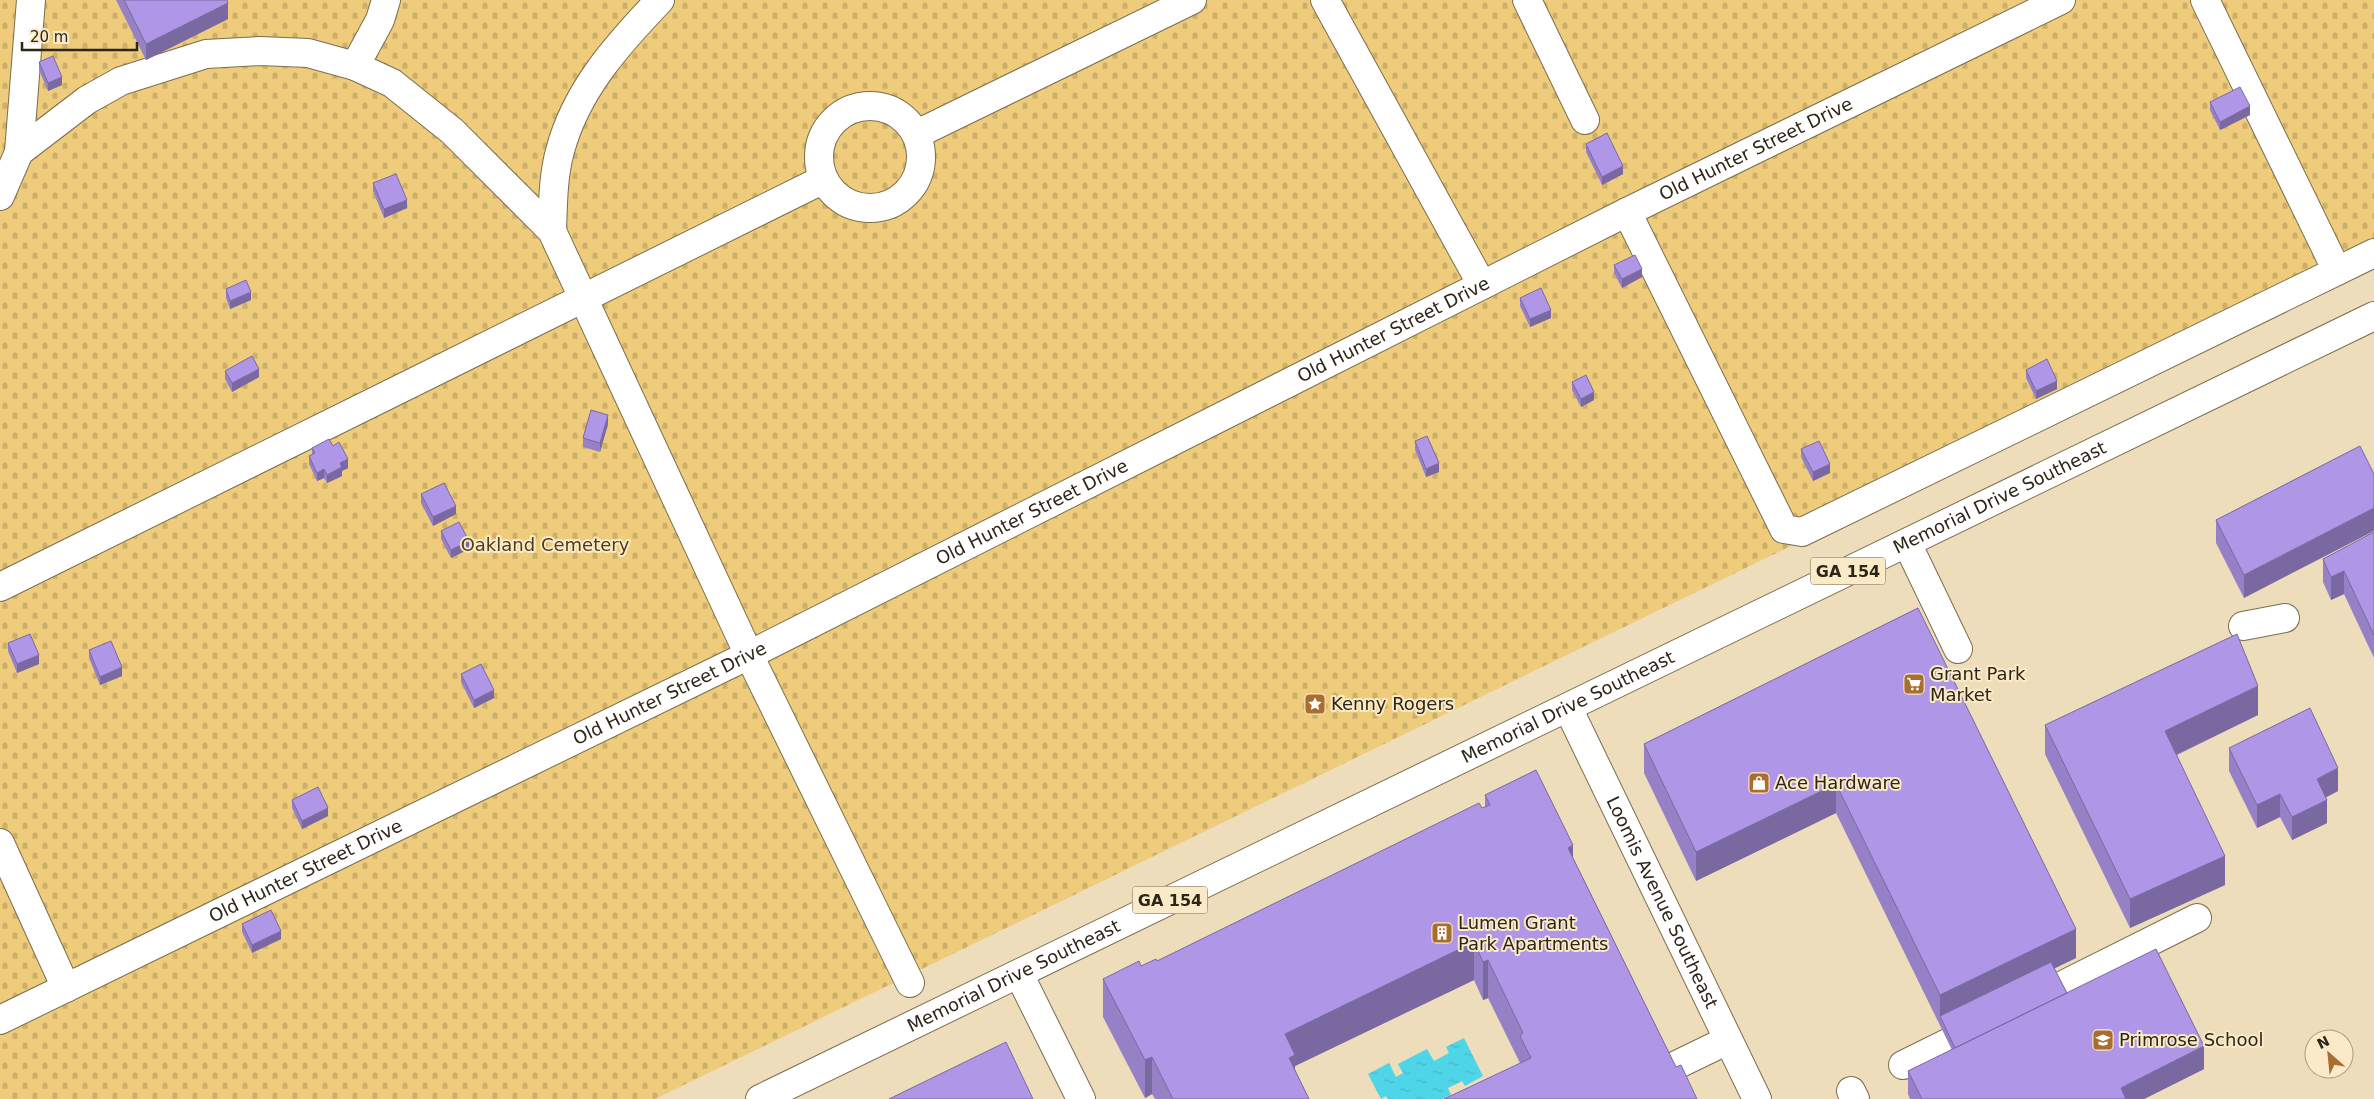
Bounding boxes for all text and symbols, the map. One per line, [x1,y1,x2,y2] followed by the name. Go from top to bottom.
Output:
[22,20,138,52] scale bar
[30,28,68,46] text: 20 m
[1656,93,1856,205] street label: Old Hunter Street Drive
[1294,272,1493,387] street label: Old Hunter Street Drive
[1890,437,2109,558] street label: Memorial Drive Southeast
[932,455,1131,569] street label: Old Hunter Street Drive
[461,534,630,555] park label: Oakland Cemetery
[1810,558,1886,584] road number: GA 154
[569,637,770,749] street label: Old Hunter Street Drive
[1458,646,1678,767] street label: Memorial Drive Southeast
[1930,663,2026,705] place label: Grant Park Market
[1902,672,1926,696] supermarket icon: Grant Park Market
[1303,692,1327,716] place icon: Kenny Rogers
[1331,693,1454,714] place label: Kenny Rogers
[1747,771,1771,795] shop icon: Ace Hardware
[1775,772,1901,793] place label: Ace Hardware
[1602,793,1723,1012] street label: Loomis Avenue Southeast
[205,815,406,927] street label: Old Hunter Street Drive
[1132,886,1208,914] road number: GA 154
[1458,912,1608,954] place label: Lumen Grant Park Apartments
[904,915,1123,1036] street label: Memorial Drive Southeast
[1430,921,1454,945] building icon: Lumen Grant Park Apartments
[2091,1028,2115,1052] school or university icon: Primrose School
[2119,1029,2263,1050] place label: Primrose School
[2304,1029,2354,1079] north arrow
[2314,1033,2332,1052] text: N

